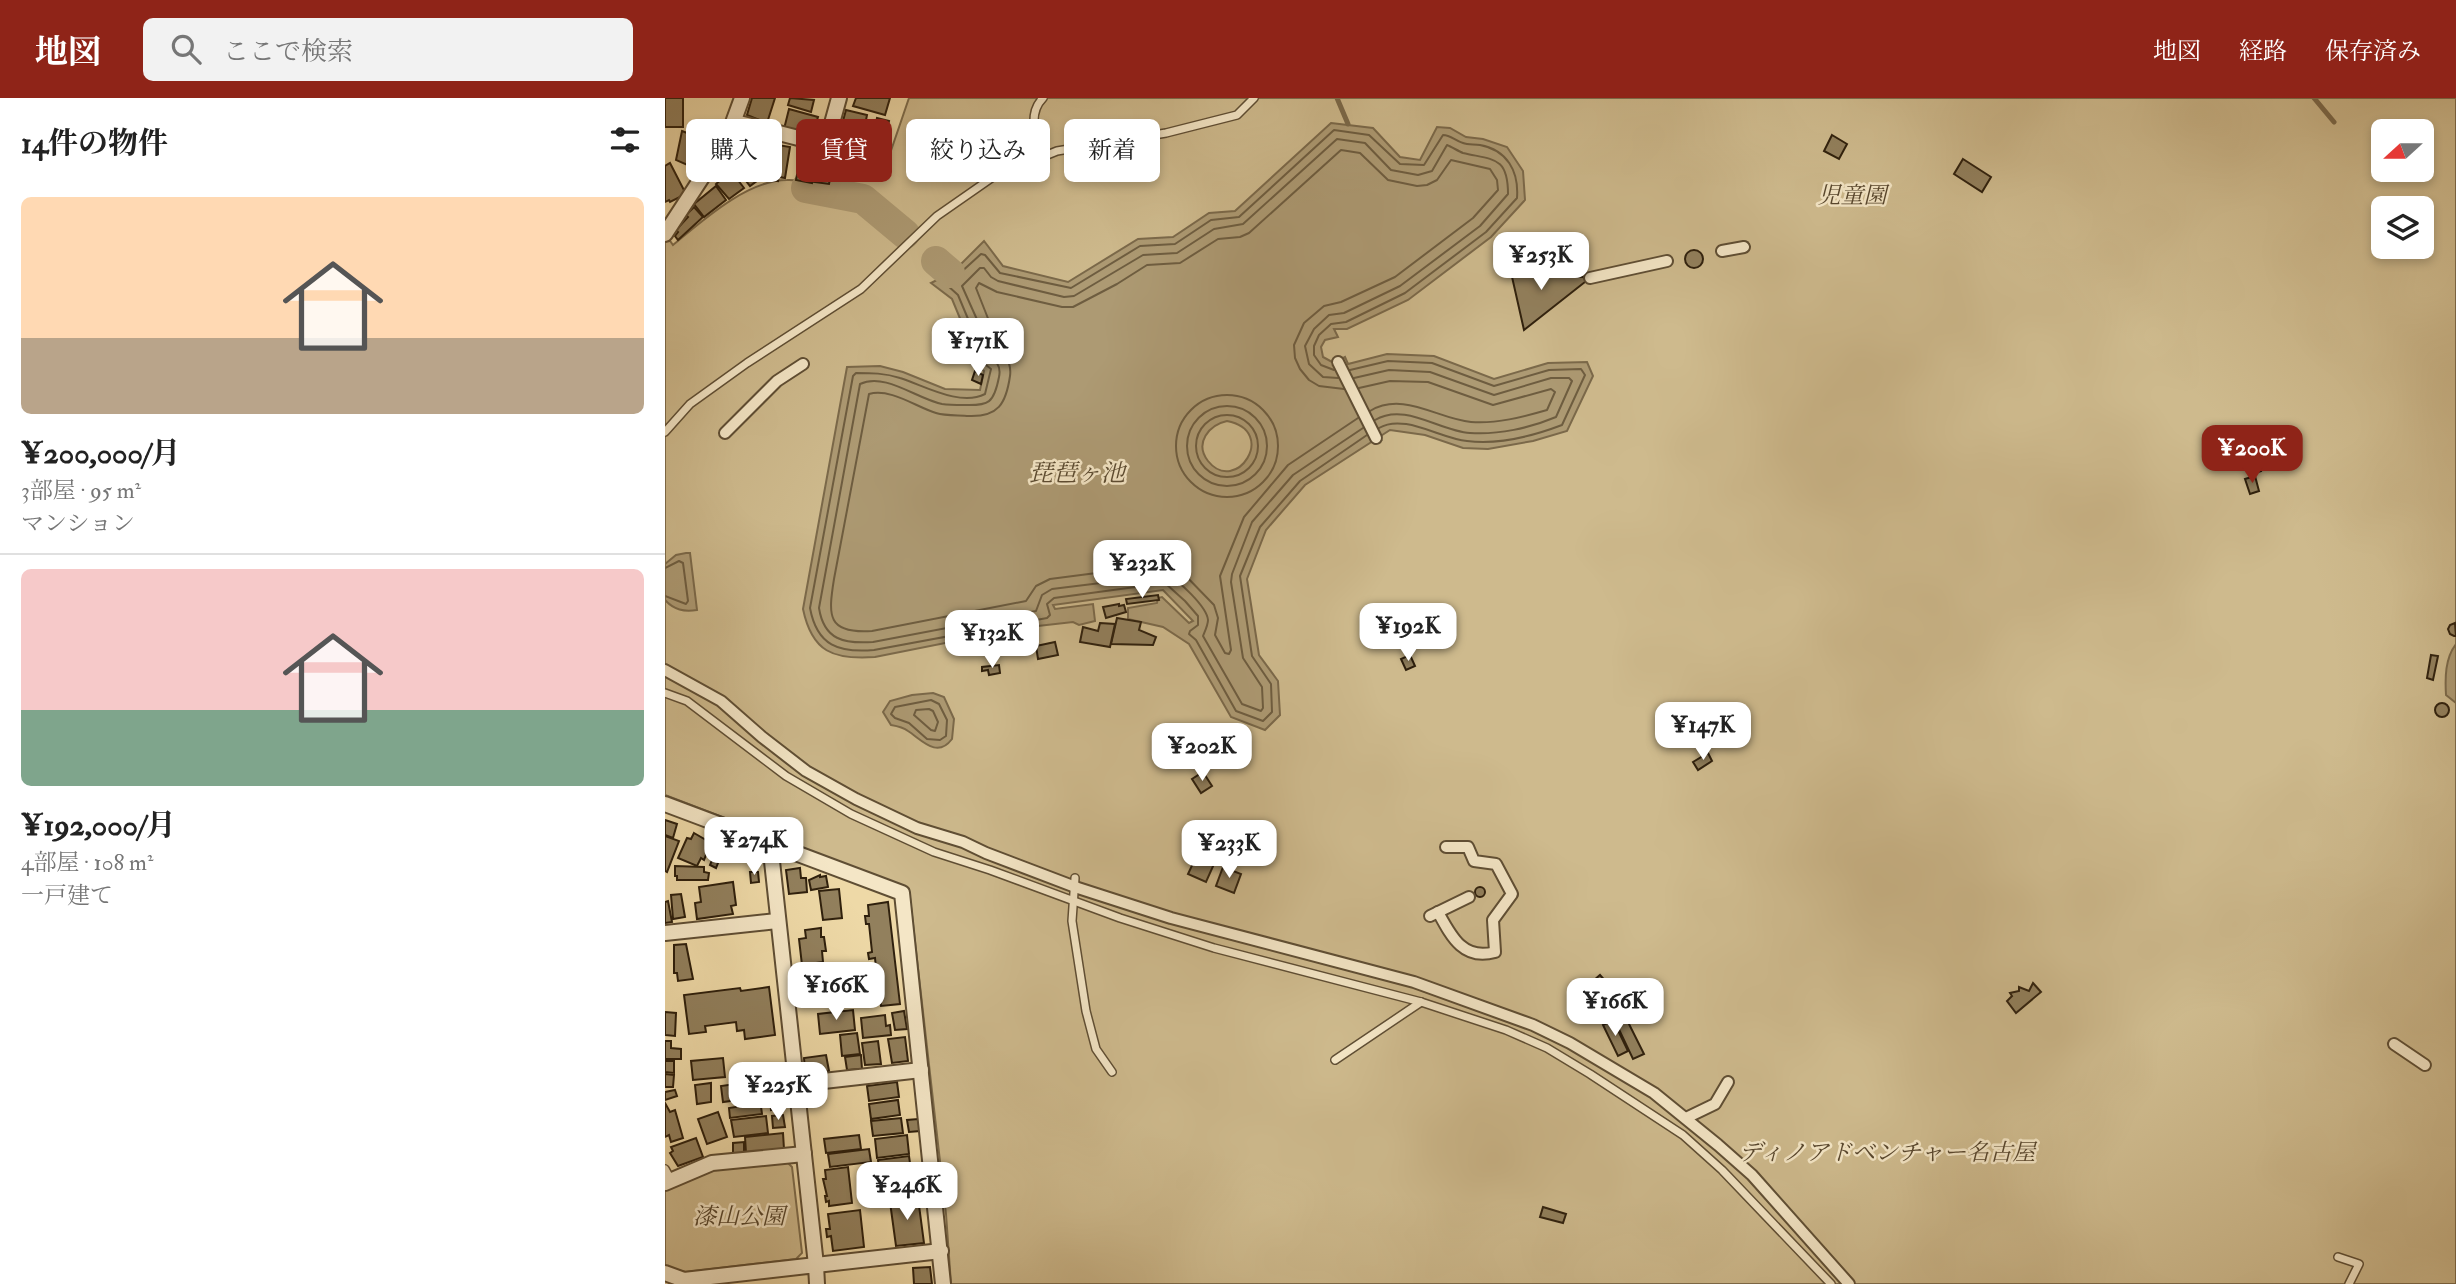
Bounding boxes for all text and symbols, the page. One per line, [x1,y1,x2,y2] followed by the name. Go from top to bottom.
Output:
[143,18,633,81] search box
[167,30,205,68] icon: search
[35,32,101,73] text: 地図
[223,36,353,68] text: ここで検索
[2153,36,2201,67] text: 地図
[2239,36,2287,67] text: 経路
[2325,36,2421,67] text: 保存済み
[686,119,782,182] chip: 購入
[796,119,892,182] chip: 賃貸
[906,119,1050,182] chip: 絞り込み
[1064,119,1160,182] chip: 新着
[2371,119,2434,182] north arrow
[2371,119,2434,259] map controls
[606,121,644,159] icon: filters
[21,125,168,162] text: 14件の物件
[1818,181,1891,210] park label: 児童園
[2371,196,2434,259] button: layers
[1492,232,1590,292] pin: ¥253K
[1509,240,1573,269] text: ¥253K
[270,243,396,369] icon: home
[929,318,1027,378] pin: ¥171K
[948,326,1008,355] text: ¥171K
[2203,426,2301,485] pin: ¥200K
[2218,433,2286,462] text: ¥200K
[21,435,181,472] text: ¥200,000/月
[1029,458,1128,489] water label: 琵琶ヶ池
[21,476,141,505] text: 3部屋 · 95 m²
[21,509,135,538] text: マンション
[1093,540,1191,600] pin: ¥232K
[1109,548,1175,577] text: ¥232K
[1359,603,1457,663] pin: ¥192K
[943,610,1041,670] pin: ¥132K
[1376,611,1440,640] text: ¥192K
[270,615,396,741] icon: home
[961,618,1023,647] text: ¥132K
[1654,702,1752,762] pin: ¥147K
[1671,710,1735,739] text: ¥147K
[1153,724,1251,783] pin: ¥202K
[1168,731,1236,760] text: ¥202K
[21,807,176,844] text: ¥192,000/月
[705,818,803,877] pin: ¥274K
[1180,820,1278,880] pin: ¥233K
[720,825,788,854] text: ¥274K
[1198,828,1260,857] text: ¥233K
[21,848,153,877] text: 4部屋 · 108 m²
[21,881,113,910] text: 一戸建て
[787,962,885,1022] pin: ¥166K
[804,970,868,999] text: ¥166K
[1566,978,1664,1038] pin: ¥166K
[1583,986,1647,1015] text: ¥166K
[729,1062,827,1122] pin: ¥225K
[745,1070,811,1099] text: ¥225K
[1739,1138,2038,1167] park label: ディノアドベンチャー名古屋
[858,1162,956,1222] pin: ¥246K
[872,1170,942,1199] text: ¥246K
[693,1202,789,1231] park label: 漆山公園

